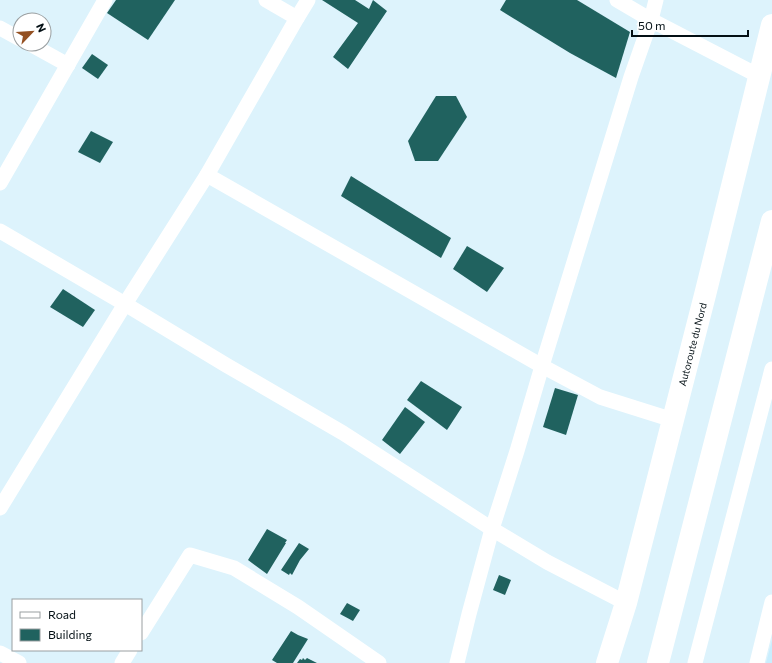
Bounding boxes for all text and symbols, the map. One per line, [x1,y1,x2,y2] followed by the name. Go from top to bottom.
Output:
[12,12,52,52] north arrow
[632,12,748,38] scale bar
[638,18,666,32] text: 50 m
[34,21,49,34] text: N
[676,301,709,387] street label: Autoroute du Nord
[12,599,142,651] legend
[48,607,76,621] text: Road
[48,627,92,641] text: Building

